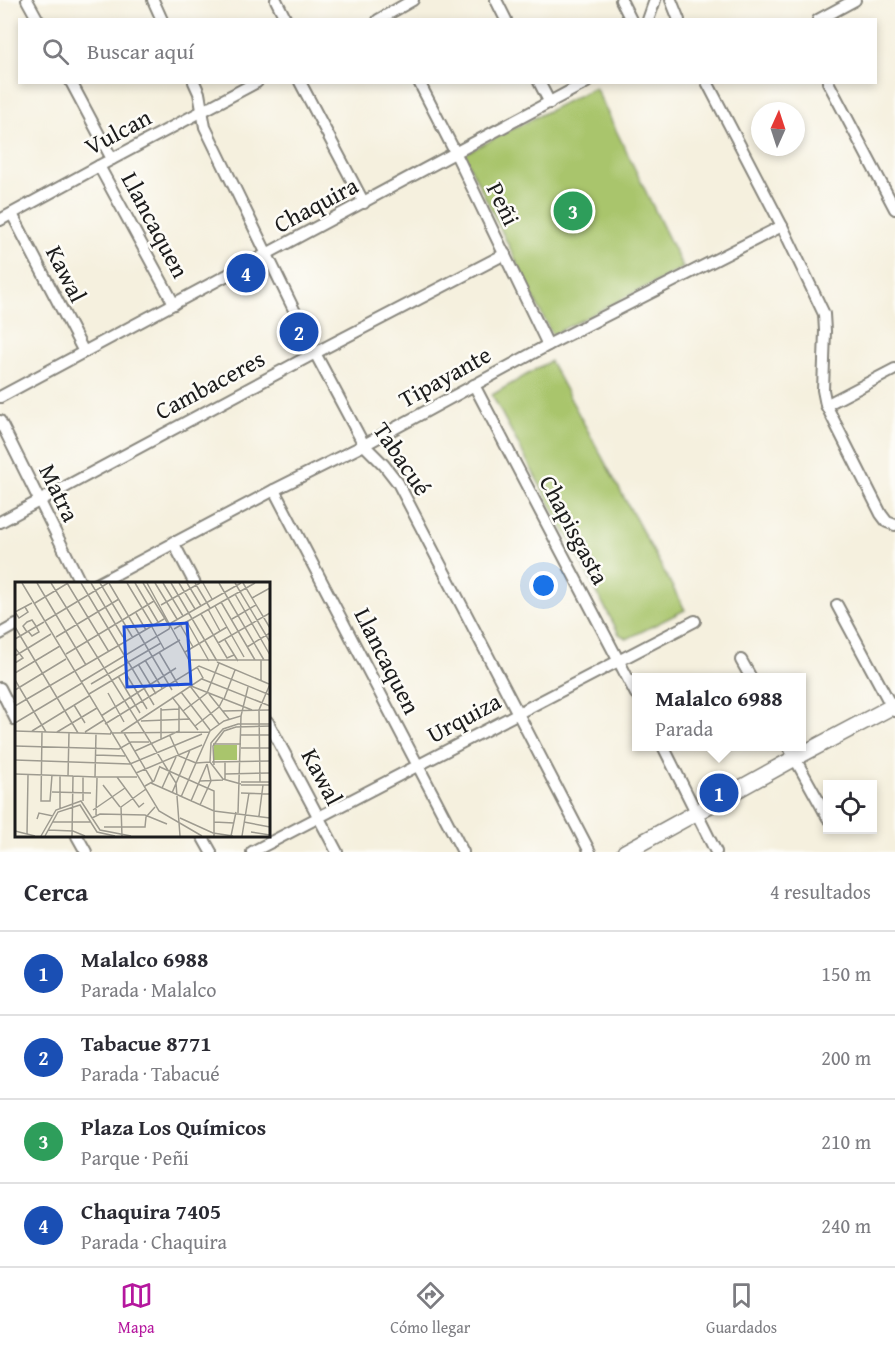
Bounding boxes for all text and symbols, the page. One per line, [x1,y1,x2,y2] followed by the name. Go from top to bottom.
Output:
[18,18,877,84] search box
[39,35,72,68] icon: search
[87,35,194,67] text: Buscar aquí
[78,99,158,164] street label: Vulcan
[751,102,805,156] north arrow
[113,166,198,284] street label: Llancaquen
[267,167,365,241] street label: Chaquira
[478,176,529,232] street label: Peñi
[554,188,592,234] pin: 3
[37,239,96,309] street label: Kawal
[226,250,266,296] pin: 4
[280,310,318,354] pin: 2
[392,337,497,416] street label: Tipayante
[149,341,271,428] street label: Cambaceres
[365,415,440,503] street label: Tabacué
[30,458,89,528] street label: Matra
[531,469,618,591] street label: Chapisgasta
[529,571,558,600] your location
[15,582,270,837] inset map
[346,601,430,721] street label: Llancaquen
[632,673,806,751] popup
[655,682,783,714] text: Malalco 6988
[420,683,508,752] street label: Urquiza
[655,714,713,743] text: Parada
[293,742,352,812] street label: Kawal
[700,770,738,816] pin: 1
[823,780,877,834] map controls
[823,780,877,834] button: locate
[24,872,88,911] text: Cerca
[770,877,871,906] text: 4 resultados
[81,943,208,975] text: Malalco 6988
[38,959,49,988] text: 1
[821,959,871,988] text: 150 m
[81,975,217,1004] text: Parada · Malalco
[81,1027,212,1059] text: Tabacue 8771
[38,1043,49,1072] text: 2
[821,1043,871,1072] text: 200 m
[81,1059,220,1088] text: Parada · Tabacué
[81,1111,266,1143] text: Plaza Los Químicos
[38,1127,49,1156] text: 3
[821,1127,871,1156] text: 210 m
[81,1143,189,1172] text: Parque · Peñi
[81,1195,221,1227] text: Chaquira 7405
[38,1211,49,1240] text: 4
[821,1211,871,1240] text: 240 m
[81,1227,227,1256] text: Parada · Chaquira
[118,1279,155,1339] tab: Mapa
[390,1279,470,1339] tab: Cómo llegar
[706,1279,777,1339] tab: Guardados

